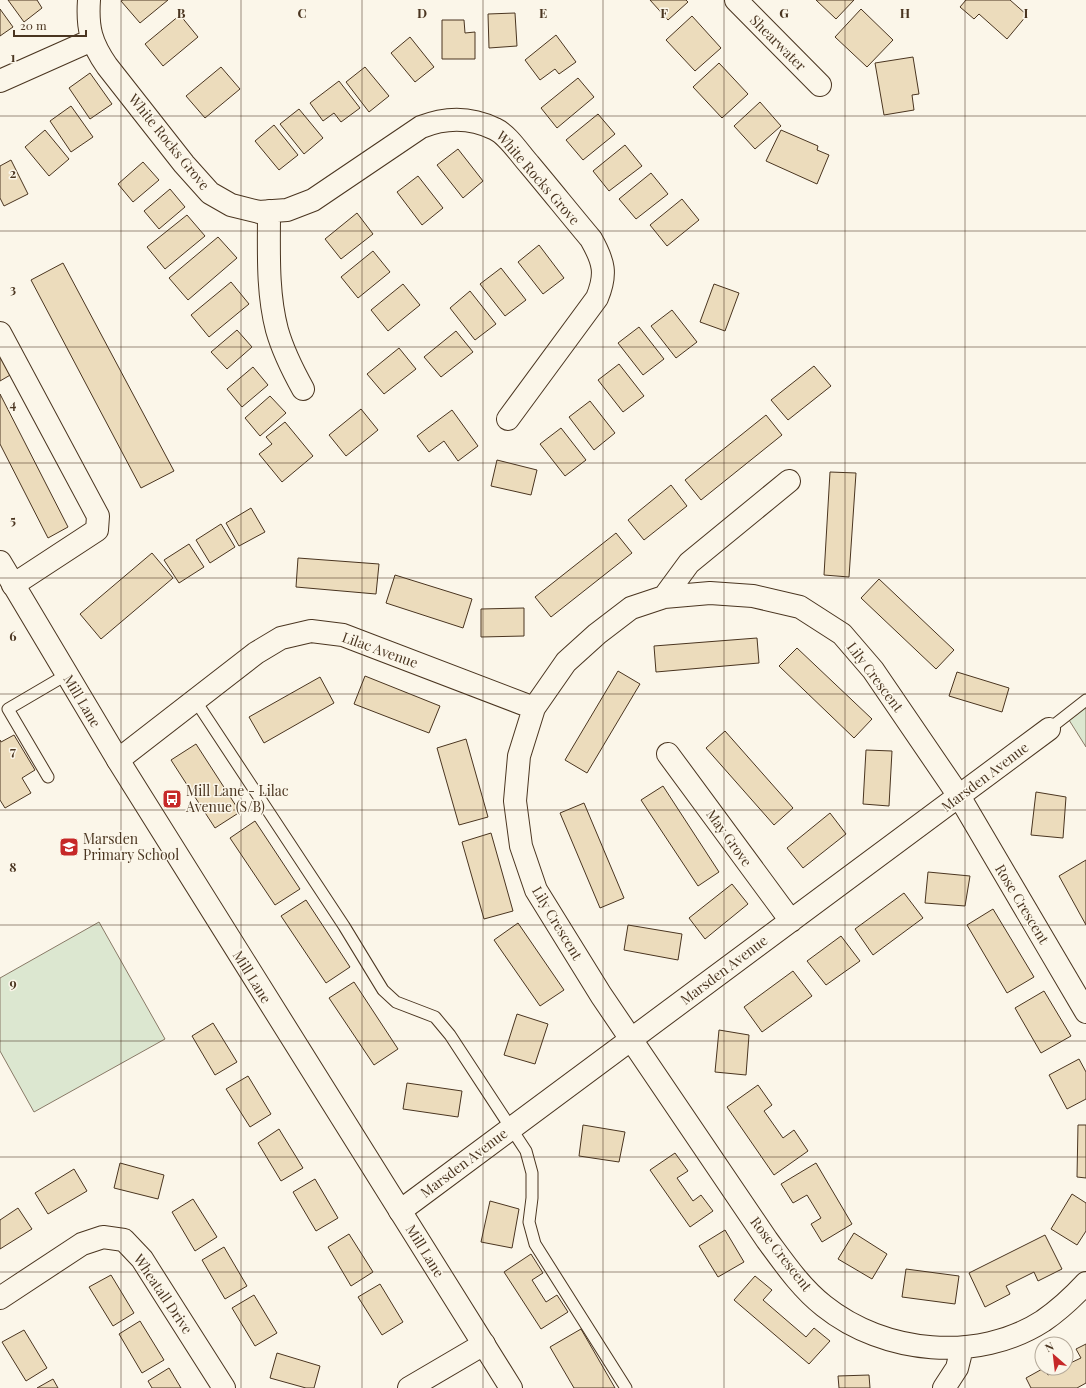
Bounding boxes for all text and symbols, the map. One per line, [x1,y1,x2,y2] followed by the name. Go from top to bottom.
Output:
[177,4,186,21] text: B
[297,4,307,21] text: C
[417,4,427,21] text: D
[539,4,547,21] text: E
[660,4,668,21] text: F
[779,4,789,21] text: G
[900,4,910,21] text: H
[1024,4,1029,21] text: I
[746,10,811,75] street label: Shearwater
[14,12,86,38] scale bar
[20,17,47,33] text: 20 m
[11,48,16,65] text: 1
[124,89,214,194] street label: White Rocks Grove
[492,126,584,229] street label: White Rocks Grove
[10,164,17,181] text: 2
[10,280,16,297] text: 3
[10,395,17,412] text: 4
[10,511,16,528] text: 5
[9,627,17,644] text: 6
[340,627,421,672] street label: Lilac Avenue
[843,638,908,716] street label: Lily Crescent
[59,671,106,731] street label: Mill Lane
[937,738,1032,816] street label: Marsden Avenue
[10,742,16,759] text: 7
[185,781,289,816] place label: Mill Lane - Lilac Avenue (S/B)
[161,788,183,810] bus stop icon: Mill Lane - Lilac Avenue (S/B)
[702,805,757,870] street label: May Grove
[83,829,179,864] place label: Marsden Primary School
[58,836,80,858] school or university icon: Marsden Primary School
[9,858,17,875] text: 8
[991,860,1054,948] street label: Rose Crescent
[528,882,587,964] street label: Lily Crescent
[676,931,771,1009] street label: Marsden Avenue
[229,947,276,1007] street label: Mill Lane
[9,974,17,991] text: 9
[416,1124,511,1202] street label: Marsden Avenue
[746,1212,817,1296] street label: Rose Crescent
[402,1221,449,1281] street label: Mill Lane
[129,1249,197,1337] street label: Wheatall Drive
[1034,1336,1074,1376] north arrow
[1042,1338,1056,1355] text: N

